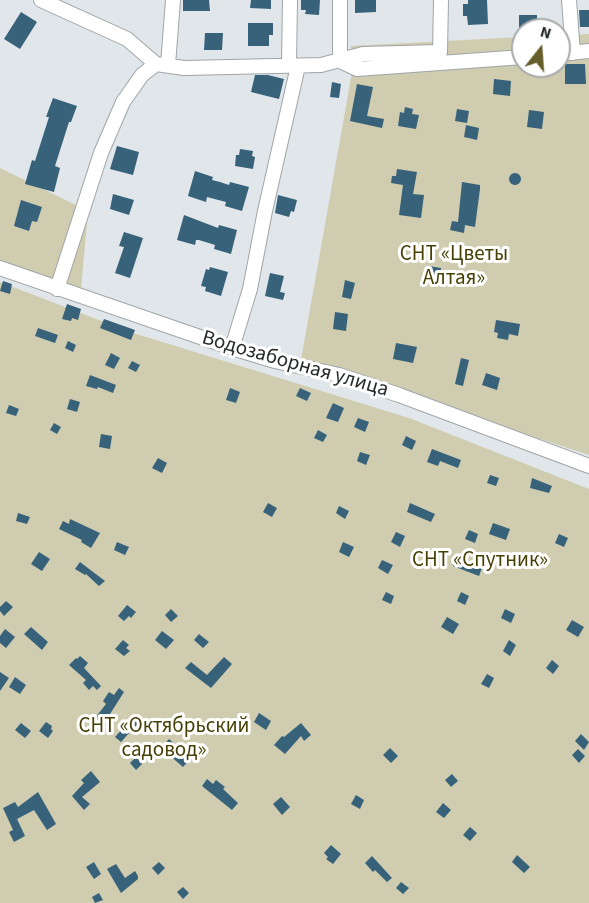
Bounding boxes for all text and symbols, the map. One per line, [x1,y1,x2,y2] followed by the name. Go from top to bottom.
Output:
[511,18,571,78] north arrow
[537,21,554,45] text: N
[400,242,508,292] park label: СНТ «Цветы Алтая»
[199,326,391,404] street label: Водозаборная улица
[412,548,548,574] park label: СНТ «Спутник»
[79,714,249,764] park label: СНТ «Октябрьский садовод»

